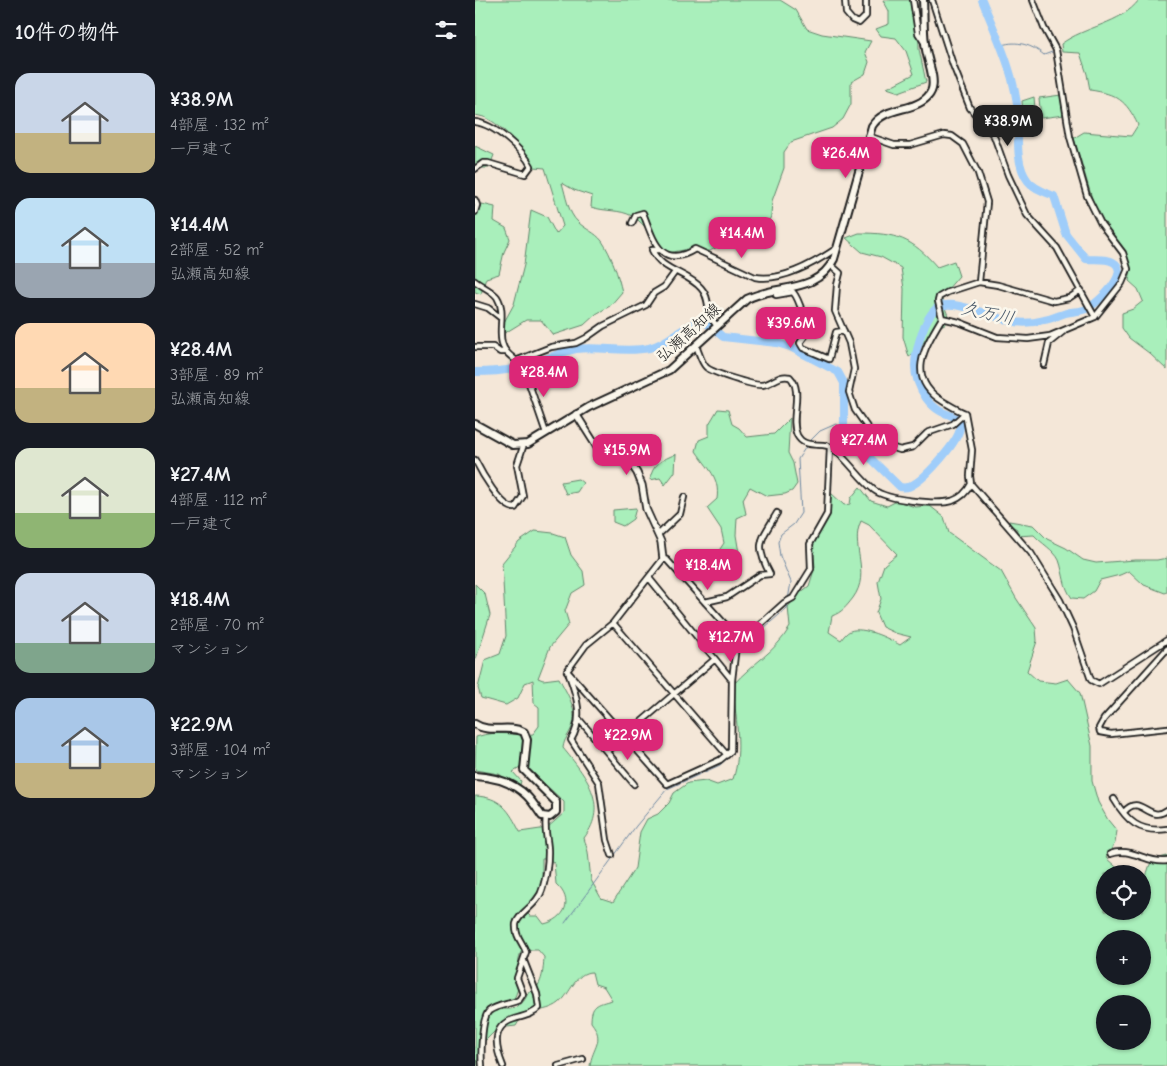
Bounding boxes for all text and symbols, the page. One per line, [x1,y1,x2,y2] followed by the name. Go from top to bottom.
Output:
[432,16,460,44] icon: filters
[15,20,119,44] text: 10件の物件
[170,87,233,111] text: ¥38.9M
[55,93,115,153] icon: home
[967,104,1049,147] pin: ¥38.9M
[984,112,1032,130] text: ¥38.9M
[170,116,269,134] text: 4部屋 · 132 m²
[805,136,887,179] pin: ¥26.4M
[170,140,234,158] text: 一戸建て
[822,144,870,162] text: ¥26.4M
[170,212,229,236] text: ¥14.4M
[701,216,783,259] pin: ¥14.4M
[55,218,115,278] icon: home
[720,224,764,242] text: ¥14.4M
[170,241,263,259] text: 2部屋 · 52 m²
[170,265,250,283] text: 弘瀬高知線
[959,298,1016,329] water label: 久万川
[653,299,724,366] street label: 弘瀬高知線
[750,306,832,349] pin: ¥39.6M
[767,314,815,332] text: ¥39.6M
[170,337,232,361] text: ¥28.4M
[55,343,115,403] icon: home
[503,356,585,398] pin: ¥28.4M
[520,363,568,381] text: ¥28.4M
[170,366,263,384] text: 3部屋 · 89 m²
[170,390,250,408] text: 弘瀬高知線
[823,424,905,466] pin: ¥27.4M
[841,431,887,449] text: ¥27.4M
[586,434,668,476] pin: ¥15.9M
[604,441,650,459] text: ¥15.9M
[170,462,231,486] text: ¥27.4M
[55,468,115,528] icon: home
[170,491,267,509] text: 4部屋 · 112 m²
[170,515,234,533] text: 一戸建て
[667,548,749,591] pin: ¥18.4M
[685,556,731,574] text: ¥18.4M
[170,587,230,611] text: ¥18.4M
[55,593,115,653] icon: home
[170,616,264,634] text: 2部屋 · 70 m²
[690,620,772,663] pin: ¥12.7M
[708,628,754,646] text: ¥12.7M
[170,640,249,658] text: マンション
[170,712,233,736] text: ¥22.9M
[55,718,115,778] icon: home
[587,718,669,761] pin: ¥22.9M
[604,726,652,744] text: ¥22.9M
[170,741,270,759] text: 3部屋 · 104 m²
[170,765,249,783] text: マンション
[1096,865,1151,1050] map controls
[1096,865,1151,920] button: locate
[1096,930,1151,985] button: +
[1096,995,1151,1050] button: −

